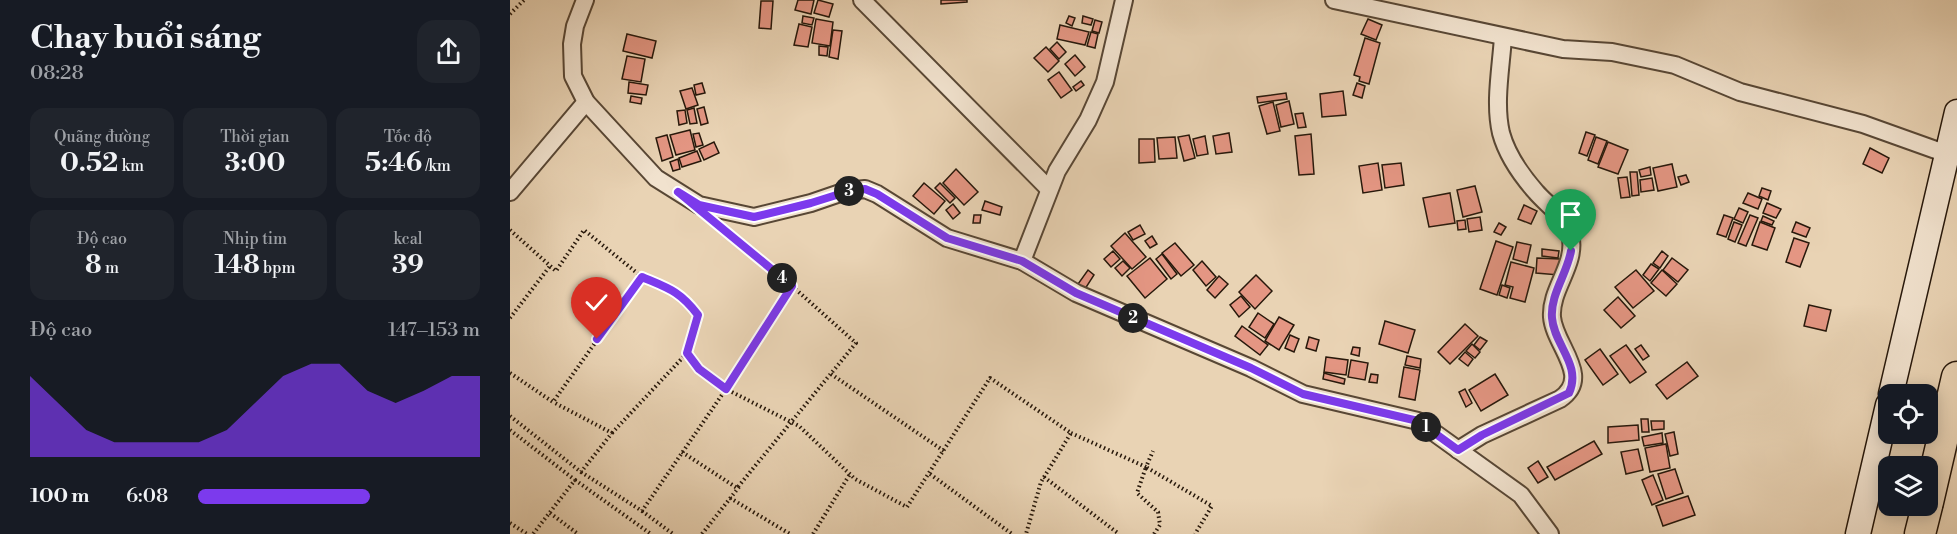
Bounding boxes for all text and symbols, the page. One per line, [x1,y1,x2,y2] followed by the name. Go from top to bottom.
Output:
[30,18,261,59] text: Chạy buổi sáng
[417,20,480,83] button: share
[30,61,84,86] text: 08:28
[54,127,150,147] text: Quãng đường
[220,127,290,147] text: Thời gian
[384,127,432,147] text: Tốc độ
[60,147,118,179] text: 0.52
[225,147,285,179] text: 3:00
[365,147,422,179] text: 5:46
[118,156,144,176] text: km
[422,156,451,176] text: /km
[834,176,864,206] pin: 3
[844,181,854,201] text: 3
[1545,189,1596,251] pin
[1554,198,1587,231] icon: arrive
[77,229,127,249] text: Độ cao
[223,229,287,249] text: Nhịp tim
[393,229,423,249] text: kcal
[85,249,102,281] text: 8
[214,249,260,281] text: 148
[392,249,424,281] text: 39
[102,258,119,278] text: m
[260,258,296,278] text: bpm
[767,263,797,293] pin: 4
[777,268,787,288] text: 4
[571,277,622,339] pin
[580,286,613,319] icon: check
[1118,303,1148,333] pin: 2
[1128,308,1138,328] text: 2
[30,318,92,343] text: Độ cao
[388,318,480,343] text: 147–153 m
[1878,384,1938,516] map controls
[1878,384,1938,444] button: locate
[1411,412,1441,442] pin: 1
[1422,417,1430,437] text: 1
[1878,456,1938,516] button: layers
[30,484,89,509] text: 100 m
[126,484,168,509] text: 6:08

